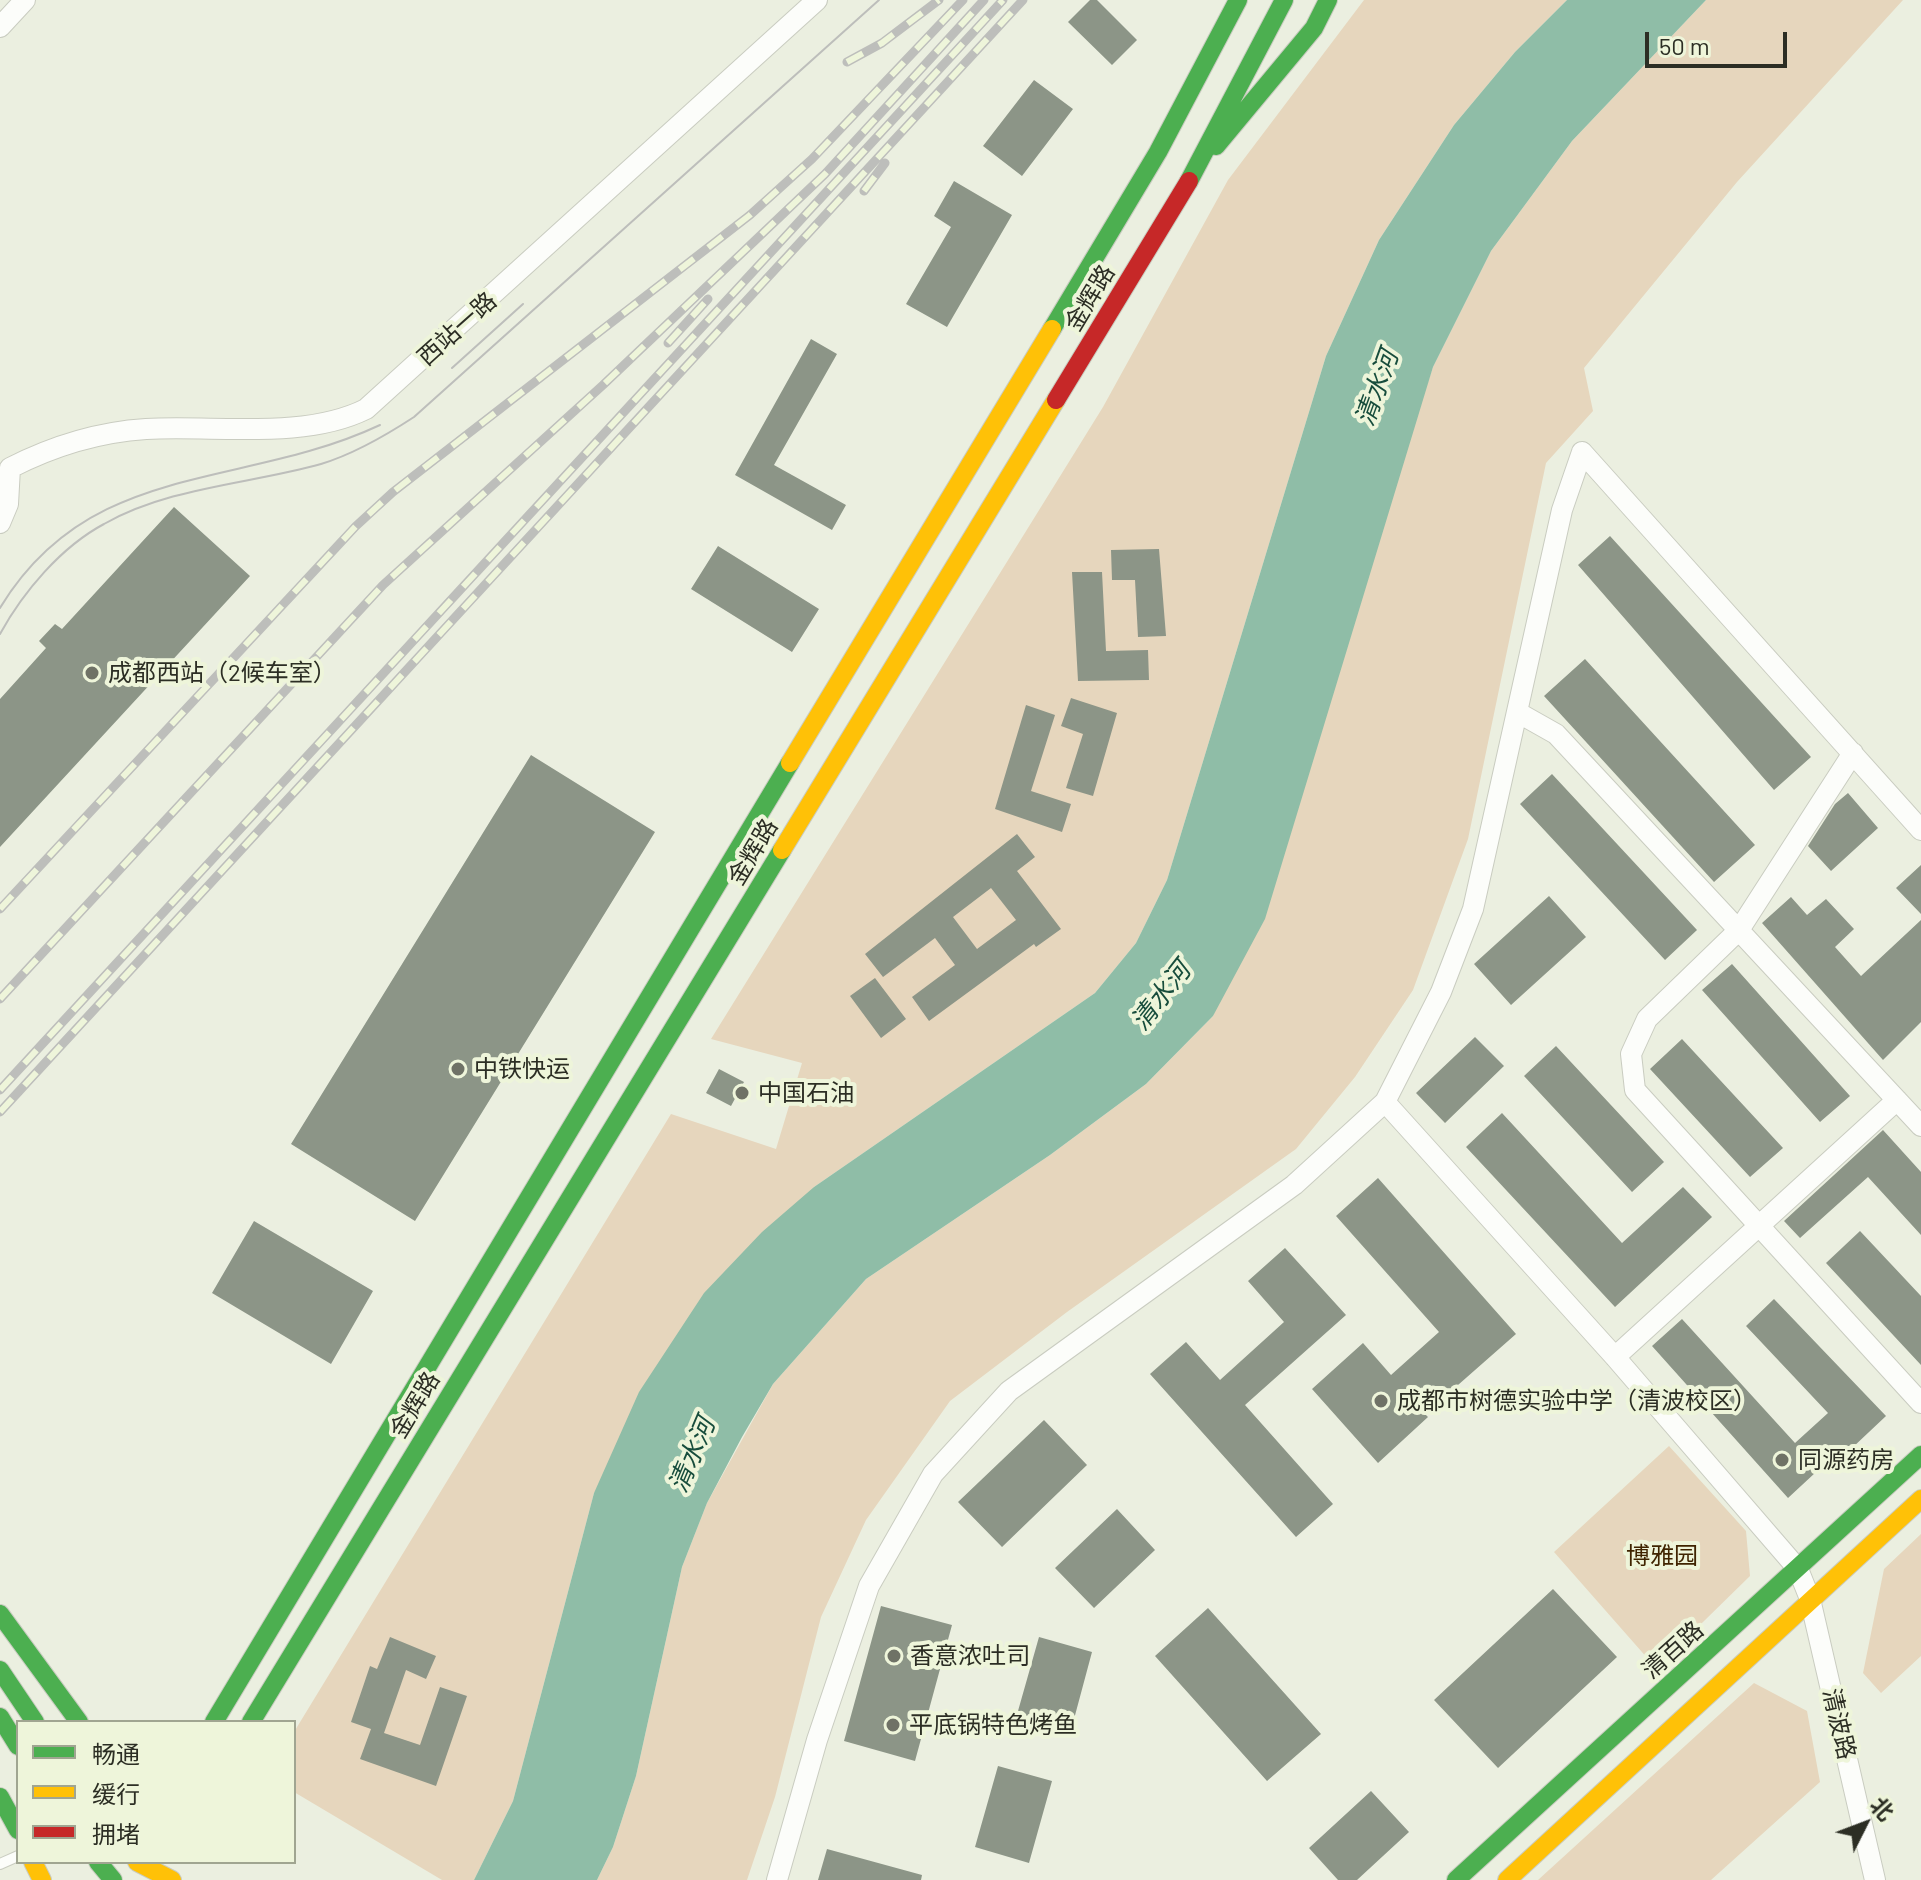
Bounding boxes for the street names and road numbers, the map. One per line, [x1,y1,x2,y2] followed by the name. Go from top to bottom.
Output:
[1059,260,1121,336] street label: 金辉路
[412,286,502,372] street label: 西站一路
[722,814,784,890] street label: 金辉路
[384,1367,446,1443] street label: 金辉路
[1637,1615,1709,1685] street label: 清百路
[1817,1686,1861,1762] street label: 清波路

